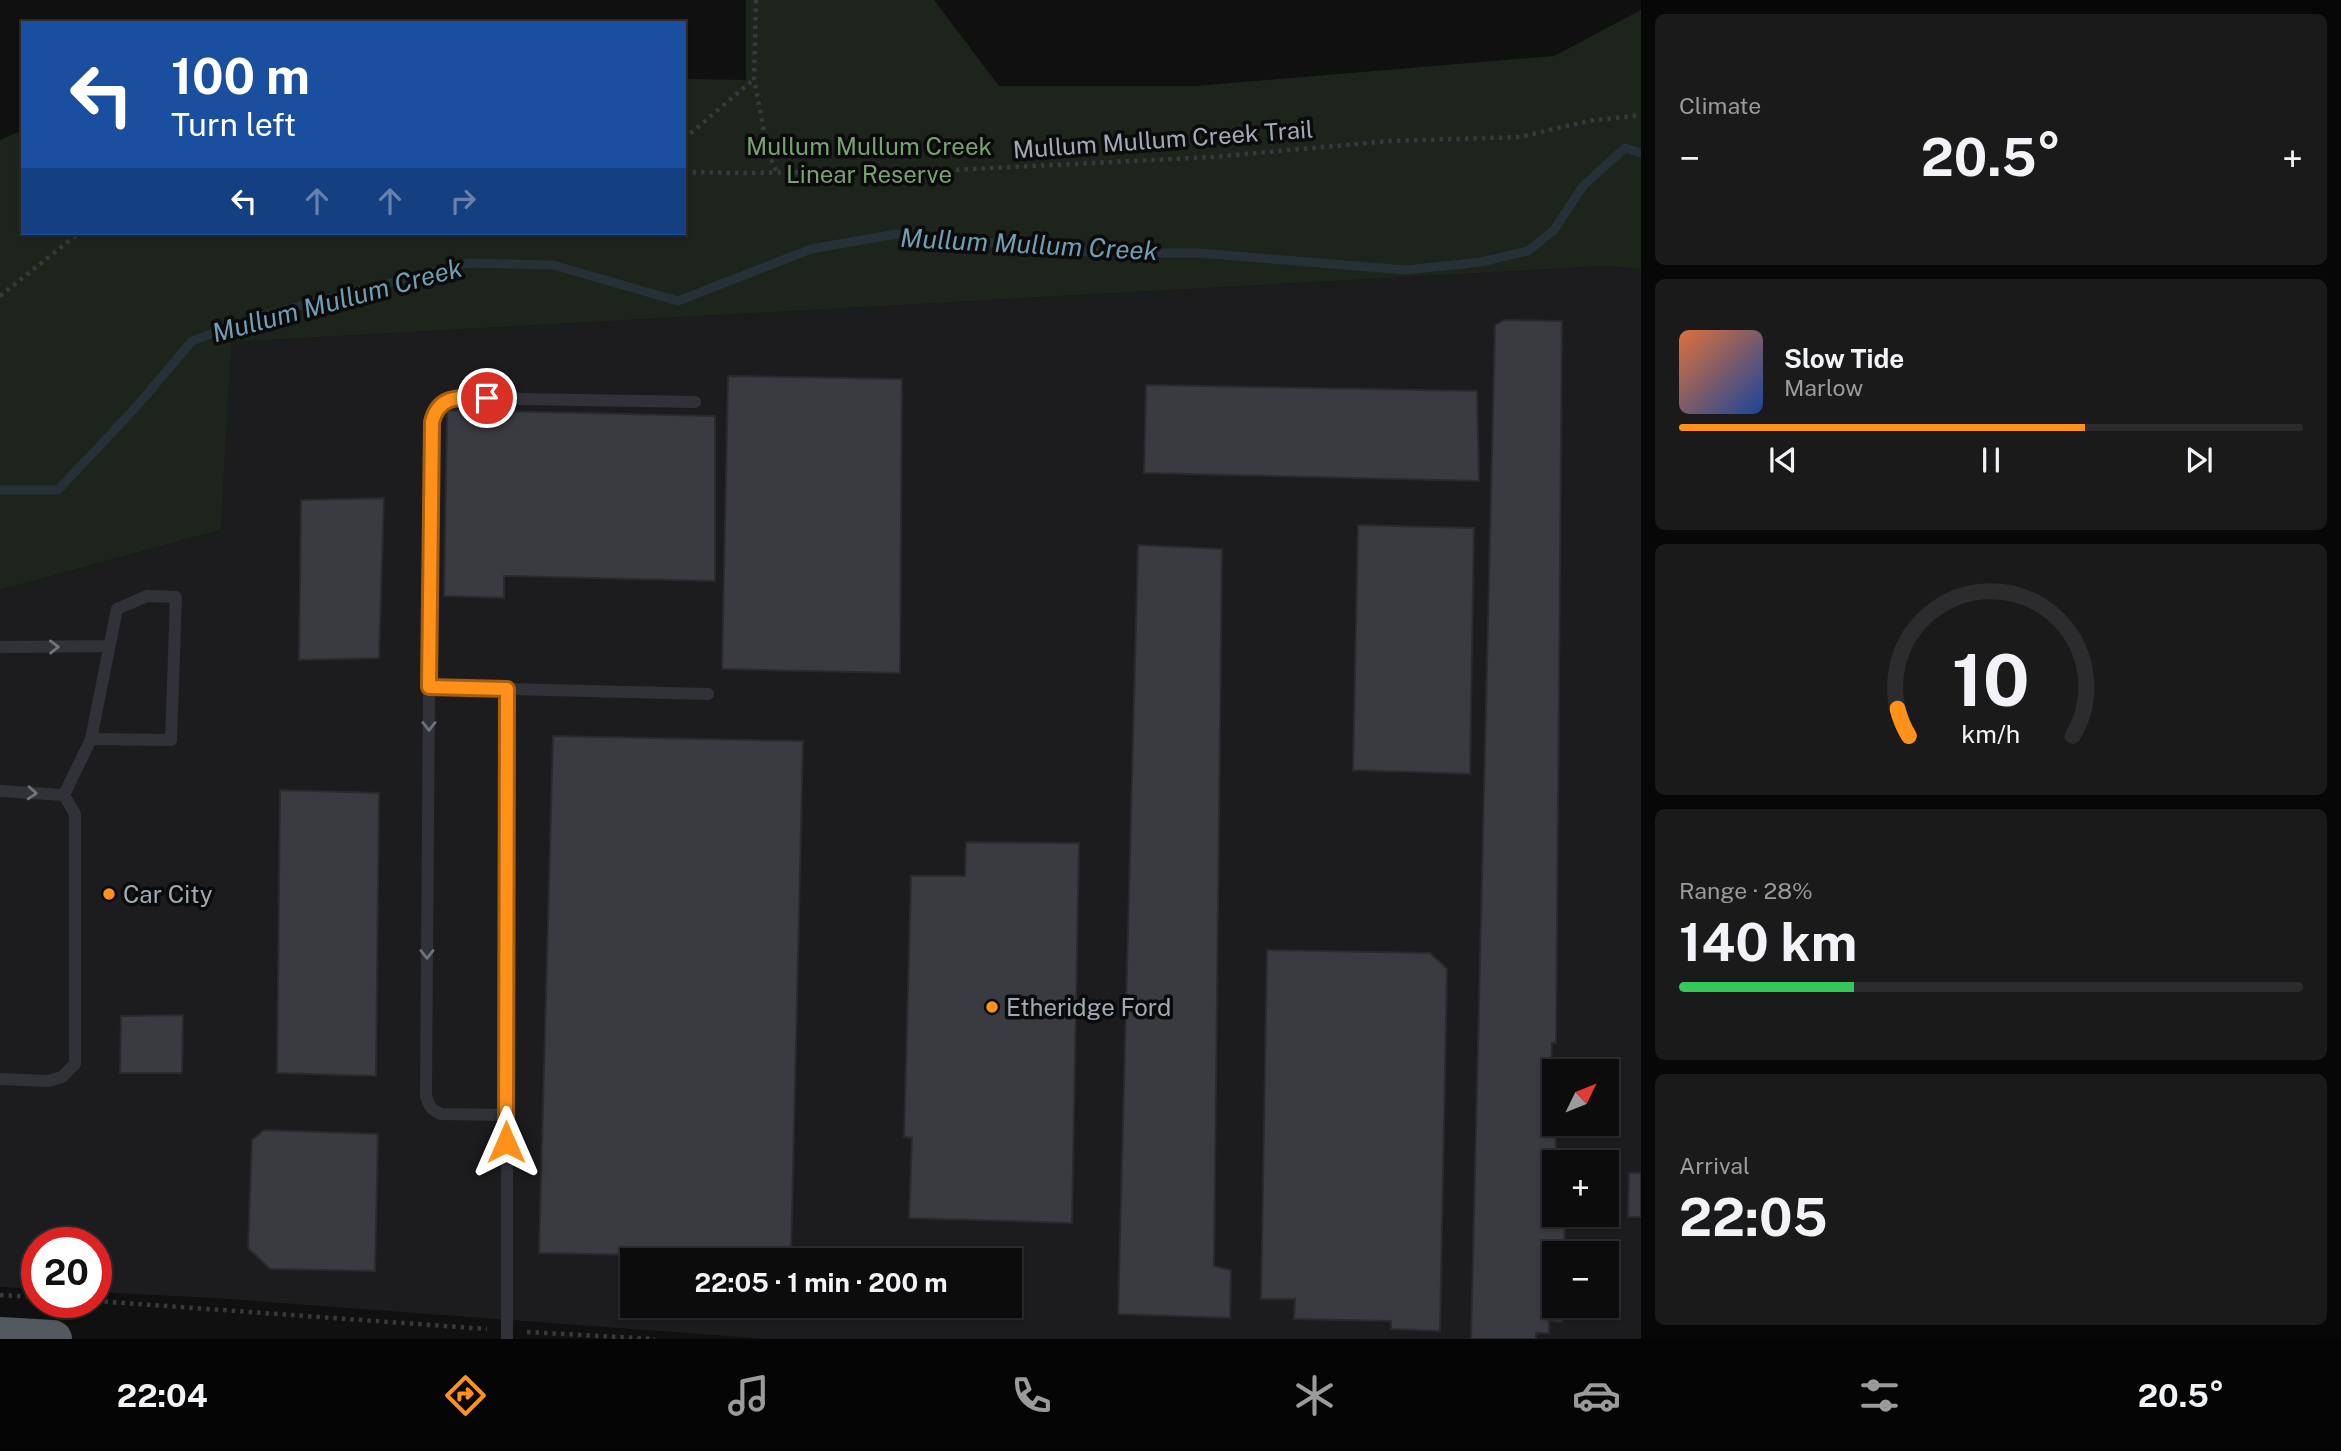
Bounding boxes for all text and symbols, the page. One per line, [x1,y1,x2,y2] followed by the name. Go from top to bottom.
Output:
[171,47,310,105] text: 100 m
[56,49,147,140] icon: left
[1679,92,1761,119] text: Climate
[171,106,296,143] text: Turn left
[1012,115,1314,163] street label: Mullum Mullum Creek Trail
[1921,127,2061,188] text: 20.5°
[746,132,992,188] park label: Mullum Mullum Creek Linear Reserve
[1679,136,1700,181] text: −
[2282,136,2303,181] text: +
[225,182,263,220] icon: left
[298,182,336,220] icon: ahead
[371,182,409,220] icon: ahead
[444,182,482,220] icon: right
[899,222,1159,266] water label: Mullum Mullum Creek
[209,252,465,348] water label: Mullum Mullum Creek
[1784,343,1904,374] text: Slow Tide
[457,368,517,428] pin
[1784,374,1863,401] text: Marlow
[468,379,506,417] icon: arrive
[1764,441,1802,479] icon: previous
[1972,441,2010,479] icon: pause
[2180,441,2218,479] icon: next
[1952,637,2030,722] text: 10
[50,639,60,655] one-way arrow
[1962,718,2020,748] text: km/h
[421,721,436,732] one-way arrow
[27,785,38,800] one-way arrow
[1679,877,1813,904] text: Range · 28%
[123,880,213,908] place label: Car City
[101,886,117,902] marker: Car City
[1679,912,1857,973] text: 140 km
[419,949,435,959] one-way arrow
[1006,993,1171,1021] place label: Etheridge Ford
[984,999,1000,1015] marker: Etheridge Ford
[1542,1059,1619,1136] north arrow
[1542,1059,1619,1318] map controls
[469,1105,543,1179] position arrow
[1542,1150,1619,1227] button: +
[1679,1152,1750,1179] text: Arrival
[1679,1187,1828,1248] text: 22:05
[21,1227,112,1318] speed limit sign: 20
[1542,1241,1619,1318] button: −
[695,1267,947,1298] text: 22:05 · 1 min · 200 m
[441,1371,490,1420] icon: directions
[724,1371,773,1420] icon: music
[1007,1371,1056,1420] icon: phone
[1290,1371,1339,1420] icon: climate
[1572,1371,1621,1420] icon: car
[1855,1371,1904,1420] icon: filters
[117,1377,208,1414] text: 22:04
[2138,1377,2224,1414] text: 20.5°

